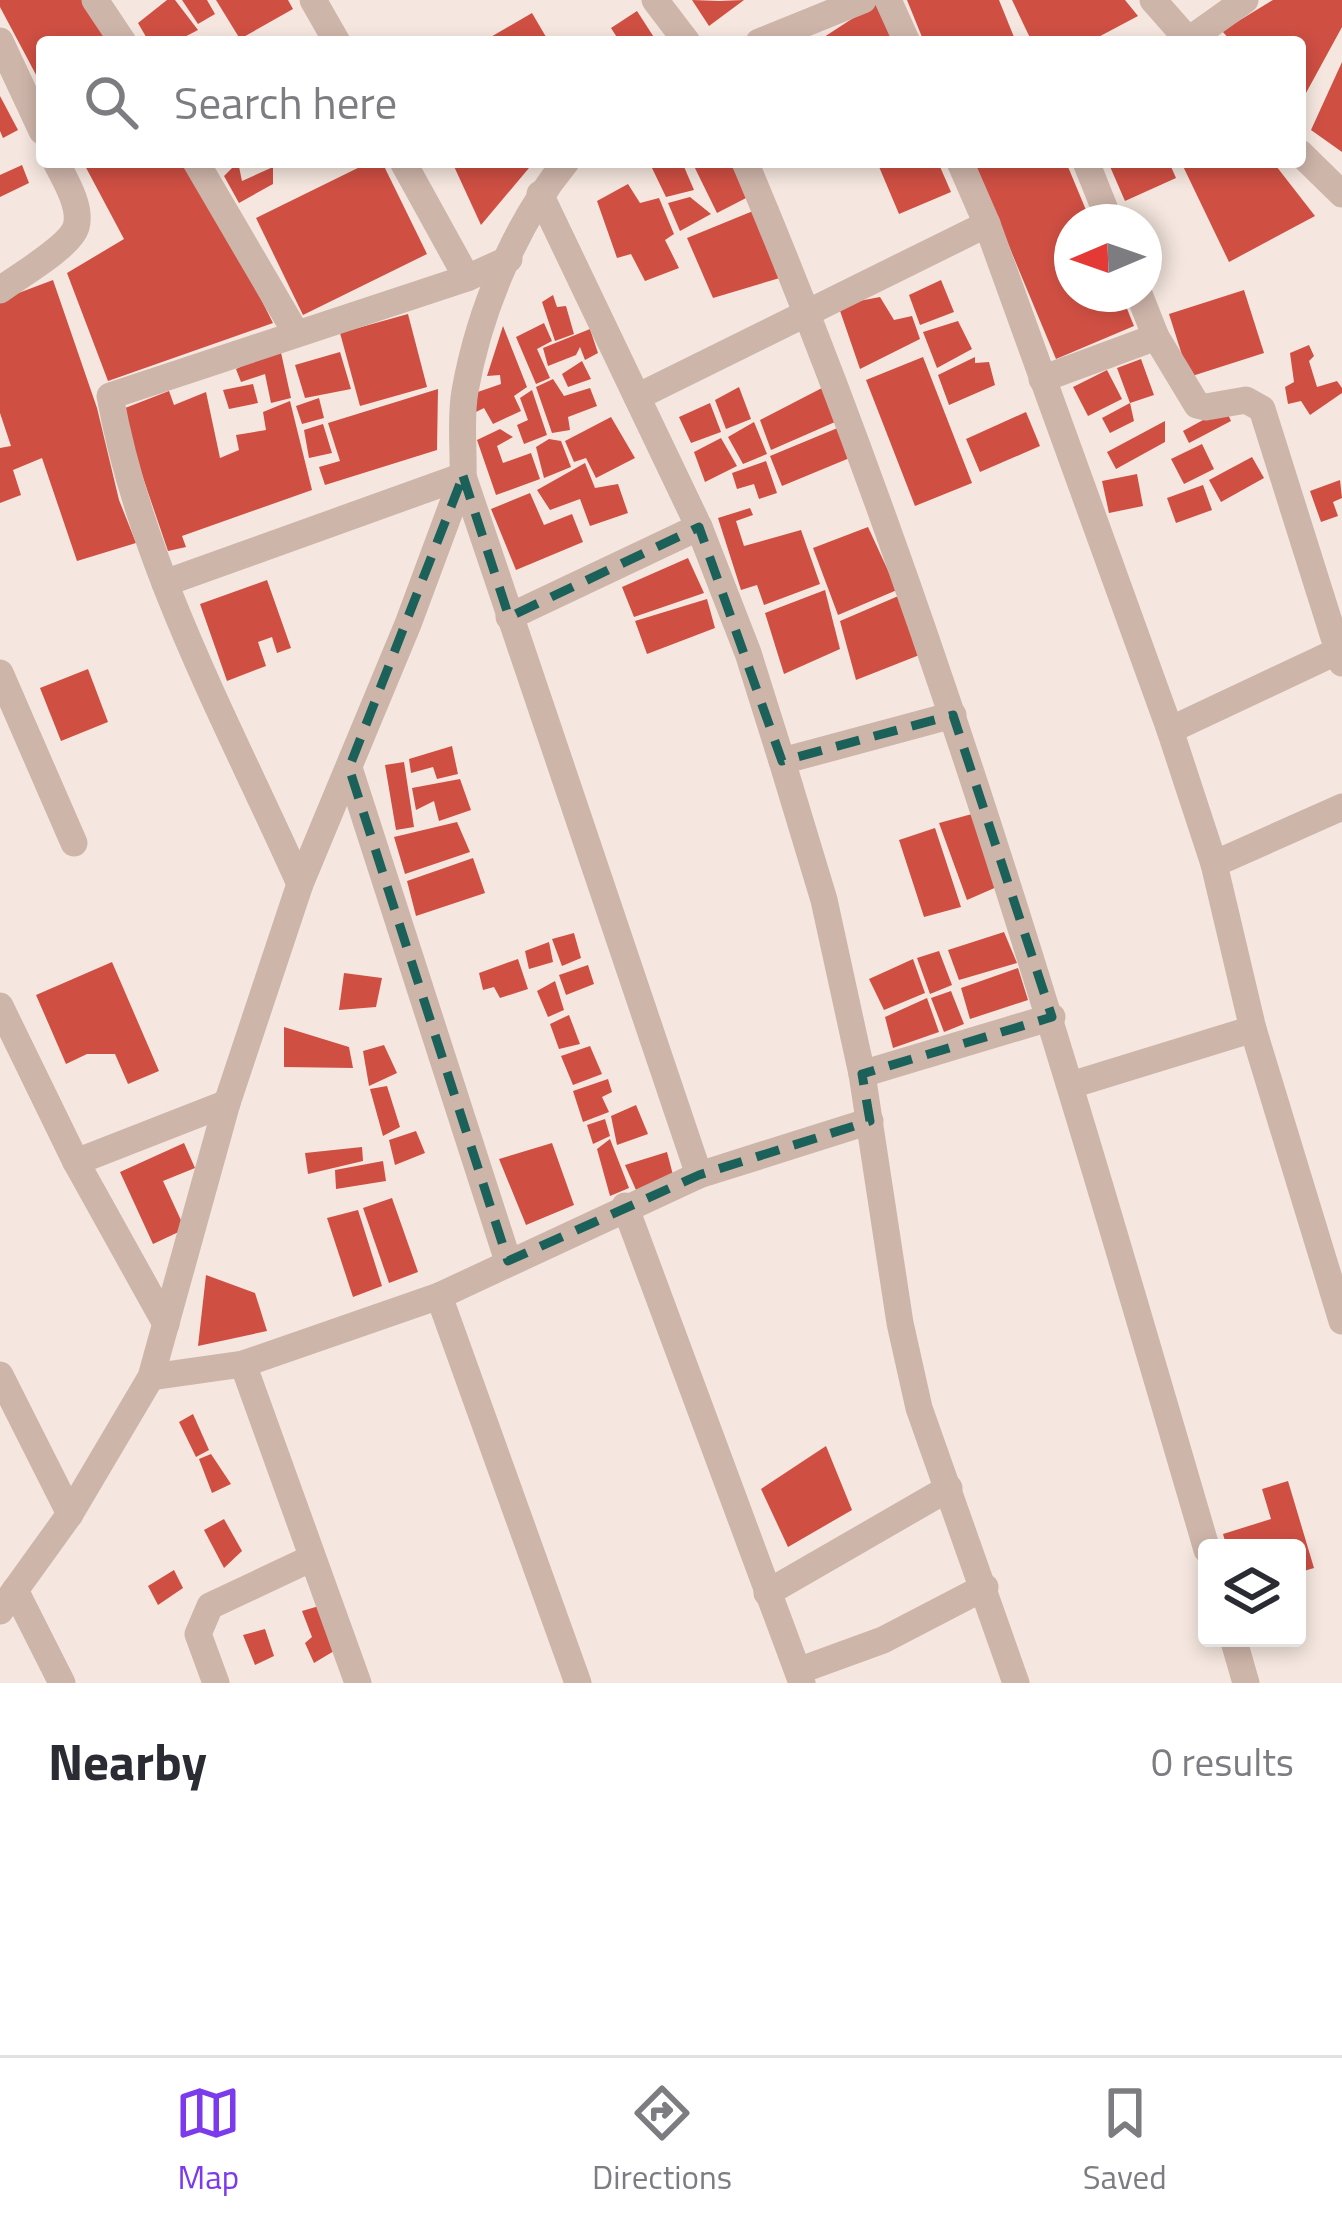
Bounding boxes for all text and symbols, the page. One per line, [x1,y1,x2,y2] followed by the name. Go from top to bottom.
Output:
[36,36,1306,168] search box
[174,68,397,136] text: Search here
[78,69,144,135] icon: search
[1054,204,1162,312] north arrow
[1198,1539,1306,1647] map controls
[1198,1539,1306,1647] button: layers
[48,1722,207,1800] text: Nearby
[1151,1732,1294,1791] text: 0 results
[175,2080,241,2202] tab: Map
[592,2080,732,2202] tab: Directions
[1083,2080,1167,2202] tab: Saved

